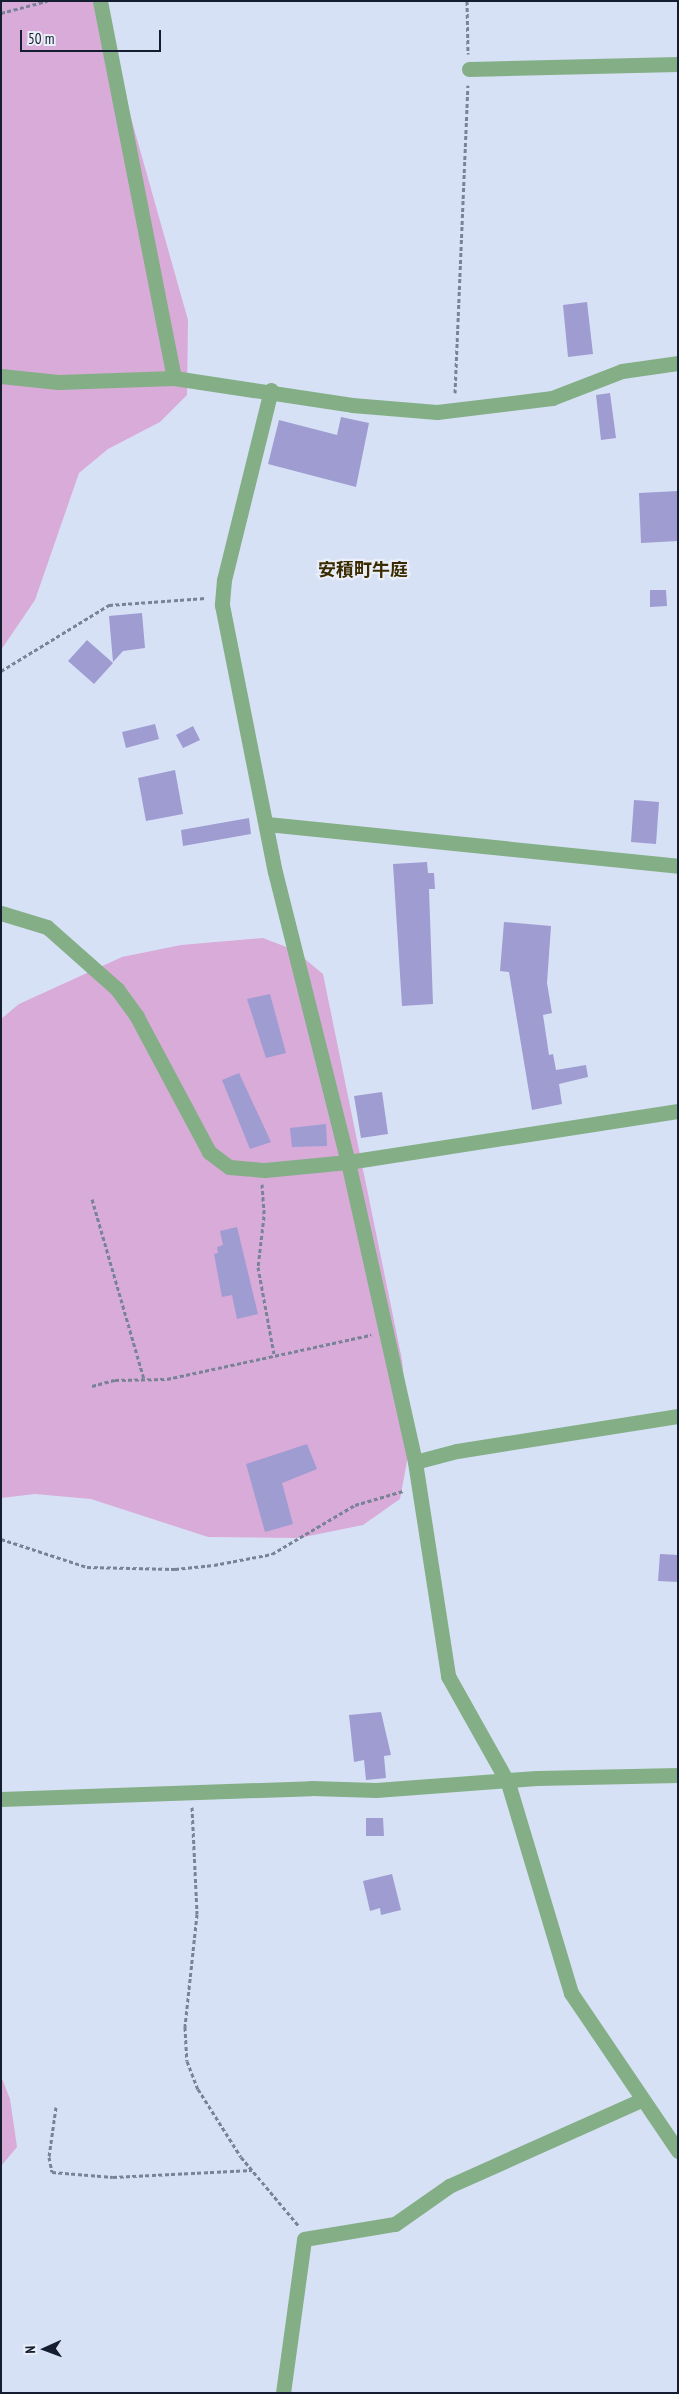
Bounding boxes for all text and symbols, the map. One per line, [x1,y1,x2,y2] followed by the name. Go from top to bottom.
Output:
[22,20,164,52] scale bar
[28,29,54,48] text: 50 m
[318,559,408,581] district label: 安積町牛庭
[20,2324,70,2374] north arrow
[21,2345,39,2354] text: N

